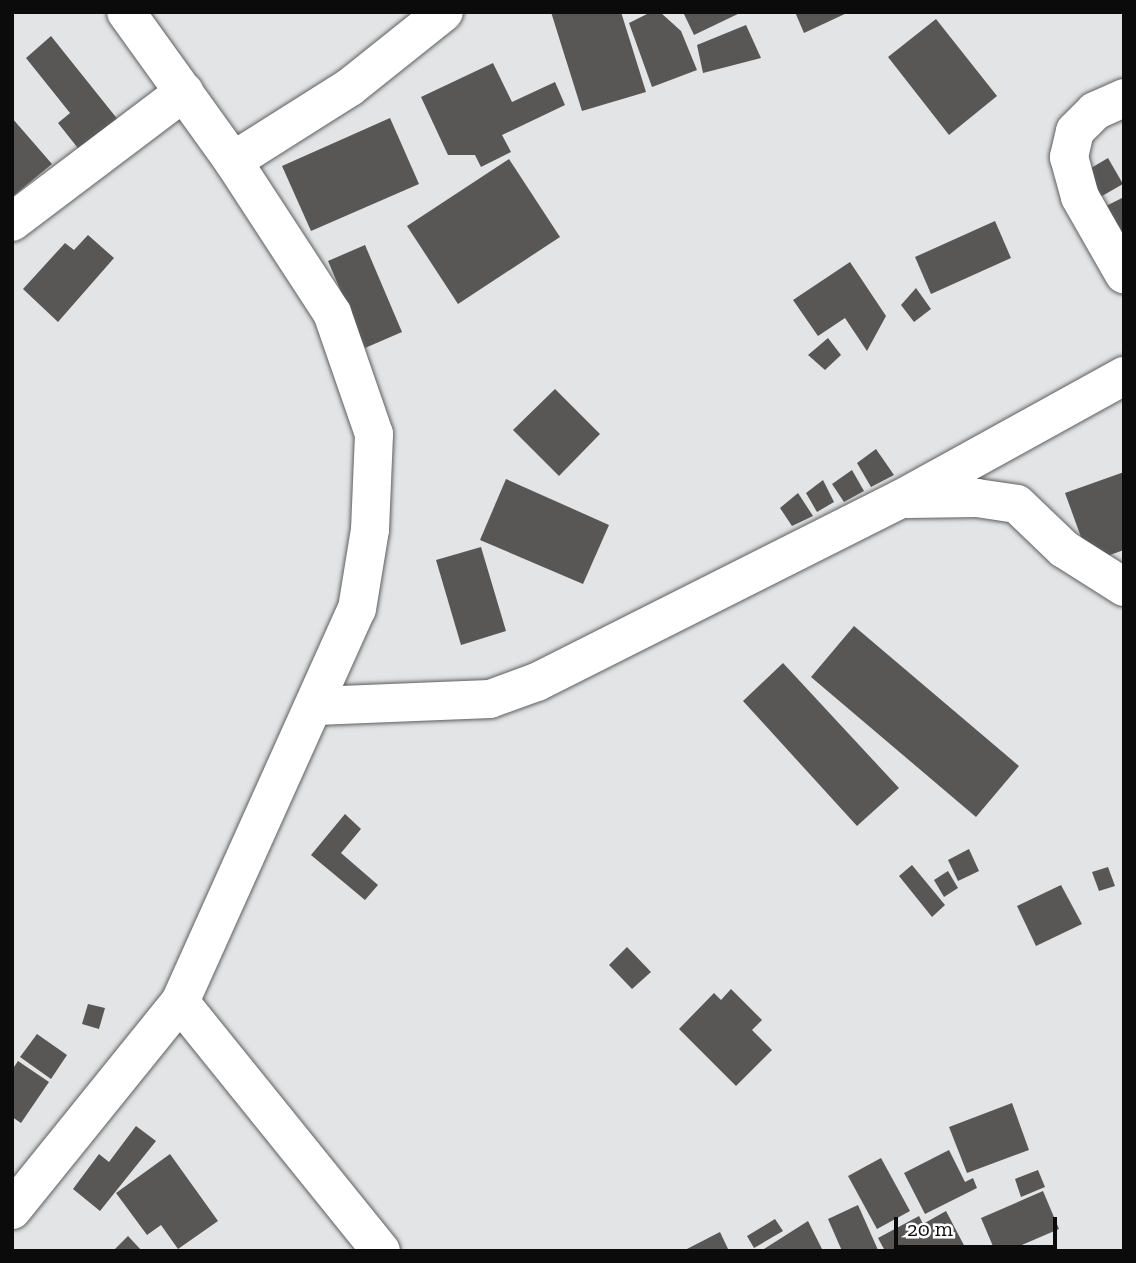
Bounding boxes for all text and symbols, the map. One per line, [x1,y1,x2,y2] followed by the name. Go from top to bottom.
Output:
[898,1204,1061,1248] scale bar
[907,1216,953,1241] text: 20 m

